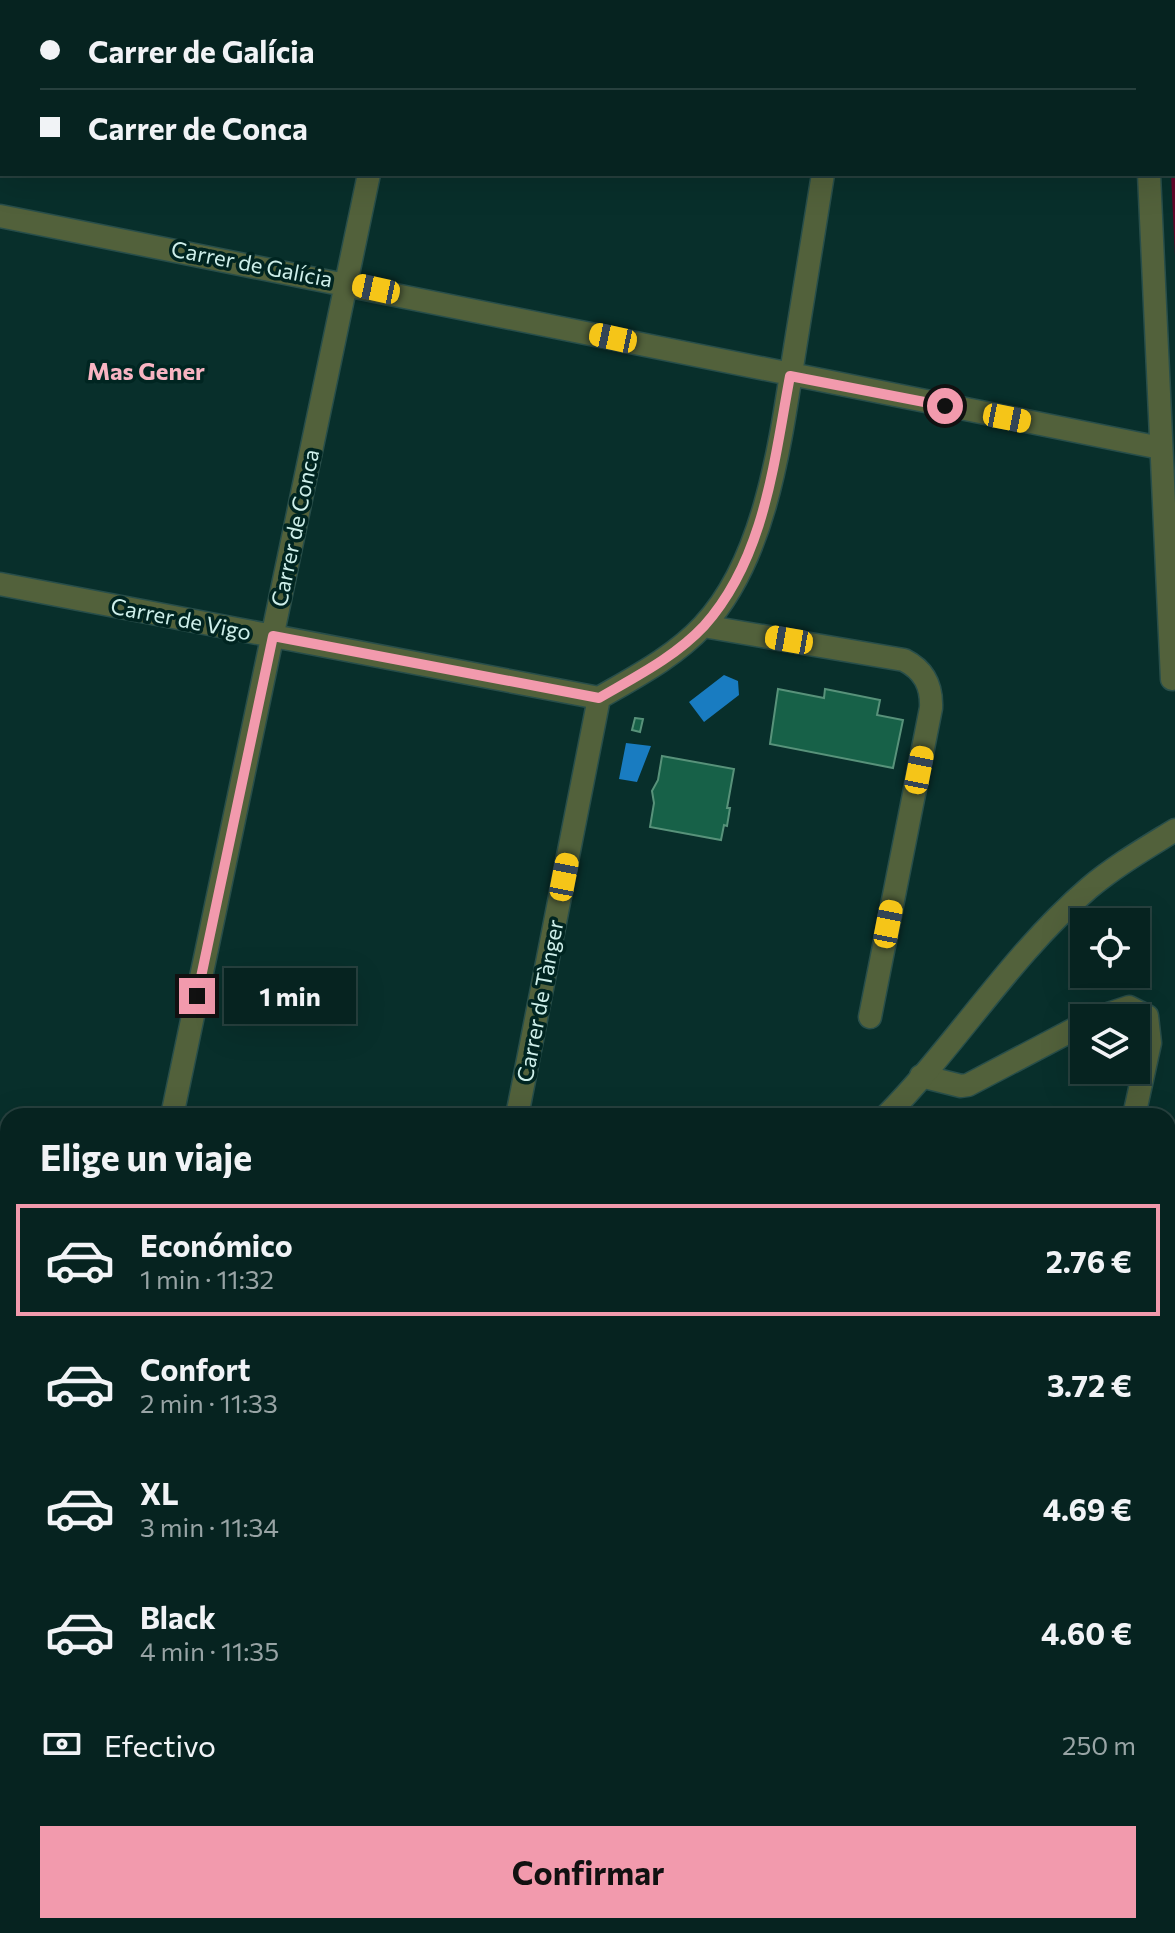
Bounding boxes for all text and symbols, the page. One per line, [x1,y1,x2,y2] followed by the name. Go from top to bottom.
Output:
[88,32,315,69] text: Carrer de Galícia
[88,109,308,146] text: Carrer de Conca
[169,235,335,292] street label: Carrer de Galícia
[350,272,402,306] car
[587,321,639,355] car
[87,356,205,385] district label: Mas Gener
[927,388,963,424] route start
[981,402,1033,434] car
[265,447,324,609] street label: Carrer de Conca
[109,592,254,645] street label: Carrer de Vigo
[763,624,815,656] car
[903,744,935,796] car
[548,851,580,903] car
[872,898,904,950] car
[1070,908,1150,1084] map controls
[1070,908,1150,988] button: locate
[510,917,569,1085] street label: Carrer de Tànger
[225,968,357,1024] callout: 1 min
[179,978,215,1014] route end
[259,980,321,1011] text: 1 min
[1070,1004,1150,1084] button: layers
[40,1134,252,1178] text: Elige un viaje
[44,1224,116,1296] icon: car
[140,1226,293,1263] text: Económico
[1046,1242,1132,1279] text: 2.76 €
[140,1263,274,1294] text: 1 min · 11:32
[44,1348,116,1420] icon: car
[140,1350,251,1387] text: Confort
[1047,1366,1132,1403] text: 3.72 €
[140,1387,278,1418] text: 2 min · 11:33
[44,1472,116,1544] icon: car
[140,1474,179,1511] text: XL
[1043,1490,1132,1527] text: 4.69 €
[140,1511,279,1542] text: 3 min · 11:34
[44,1596,116,1668] icon: car
[140,1598,216,1635] text: Black
[1041,1614,1132,1651] text: 4.60 €
[140,1635,279,1666] text: 4 min · 11:35
[40,1722,84,1766] icon: cash
[104,1726,216,1763] text: Efectivo
[1062,1729,1136,1760] text: 250 m
[40,1826,1136,1918] button: Confirmar

